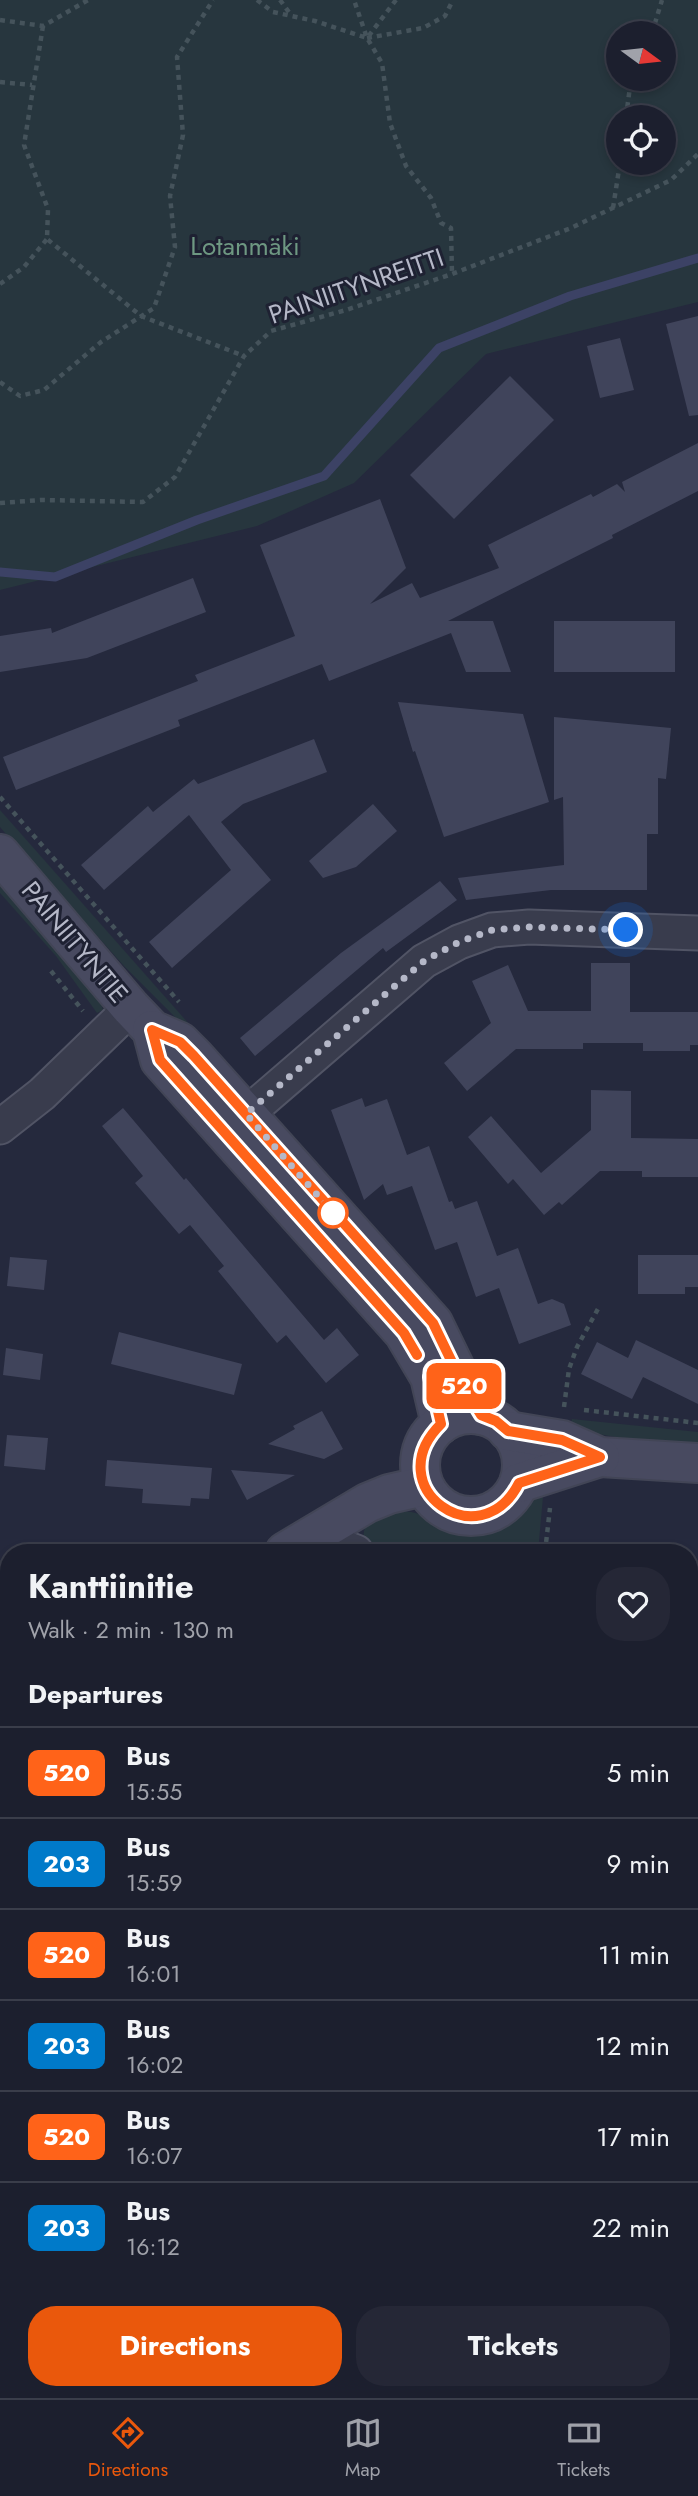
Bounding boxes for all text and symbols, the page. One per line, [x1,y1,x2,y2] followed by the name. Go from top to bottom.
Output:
[606,21,676,91] north arrow
[606,21,676,175] map controls
[606,105,676,175] button: locate
[190,227,300,265] park label: Lotanmäki
[263,238,449,334] street label: PAINIITYNREITTI
[12,873,138,1011] street label: PAINIITYNTIE
[608,912,643,947] your location
[318,1198,348,1228] unlabelled marker
[424,1363,504,1409] line badge: 520
[440,1368,488,1403] text: 520
[28,1563,194,1610] text: Kanttiinitie
[596,1567,670,1641] button: heart
[28,1613,234,1647] text: Walk · 2 min · 130 m
[28,1675,163,1713] text: Departures
[126,1737,170,1775] text: Bus
[607,1754,670,1792] text: 5 min
[43,1755,90,1790] text: 520
[126,1775,182,1809] text: 15:55
[126,1828,170,1866] text: Bus
[607,1845,670,1883] text: 9 min
[43,1846,90,1881] text: 203
[126,1866,182,1900] text: 15:59
[126,1919,170,1957] text: Bus
[598,1936,670,1974] text: 11 min
[43,1937,90,1972] text: 520
[126,1957,181,1991] text: 16:01
[126,2010,170,2048] text: Bus
[595,2027,670,2065] text: 12 min
[43,2028,90,2063] text: 203
[126,2048,183,2082] text: 16:02
[126,2101,170,2139] text: Bus
[596,2118,670,2156] text: 17 min
[43,2119,90,2154] text: 520
[126,2139,182,2173] text: 16:07
[126,2192,170,2230] text: Bus
[592,2209,670,2247] text: 22 min
[43,2210,90,2245] text: 203
[126,2230,180,2264] text: 16:12
[28,2306,342,2386] button: Directions
[356,2306,670,2386] button: Tickets
[88,2414,168,2483] tab: Directions
[344,2414,382,2483] tab: Map
[557,2414,610,2483] tab: Tickets

